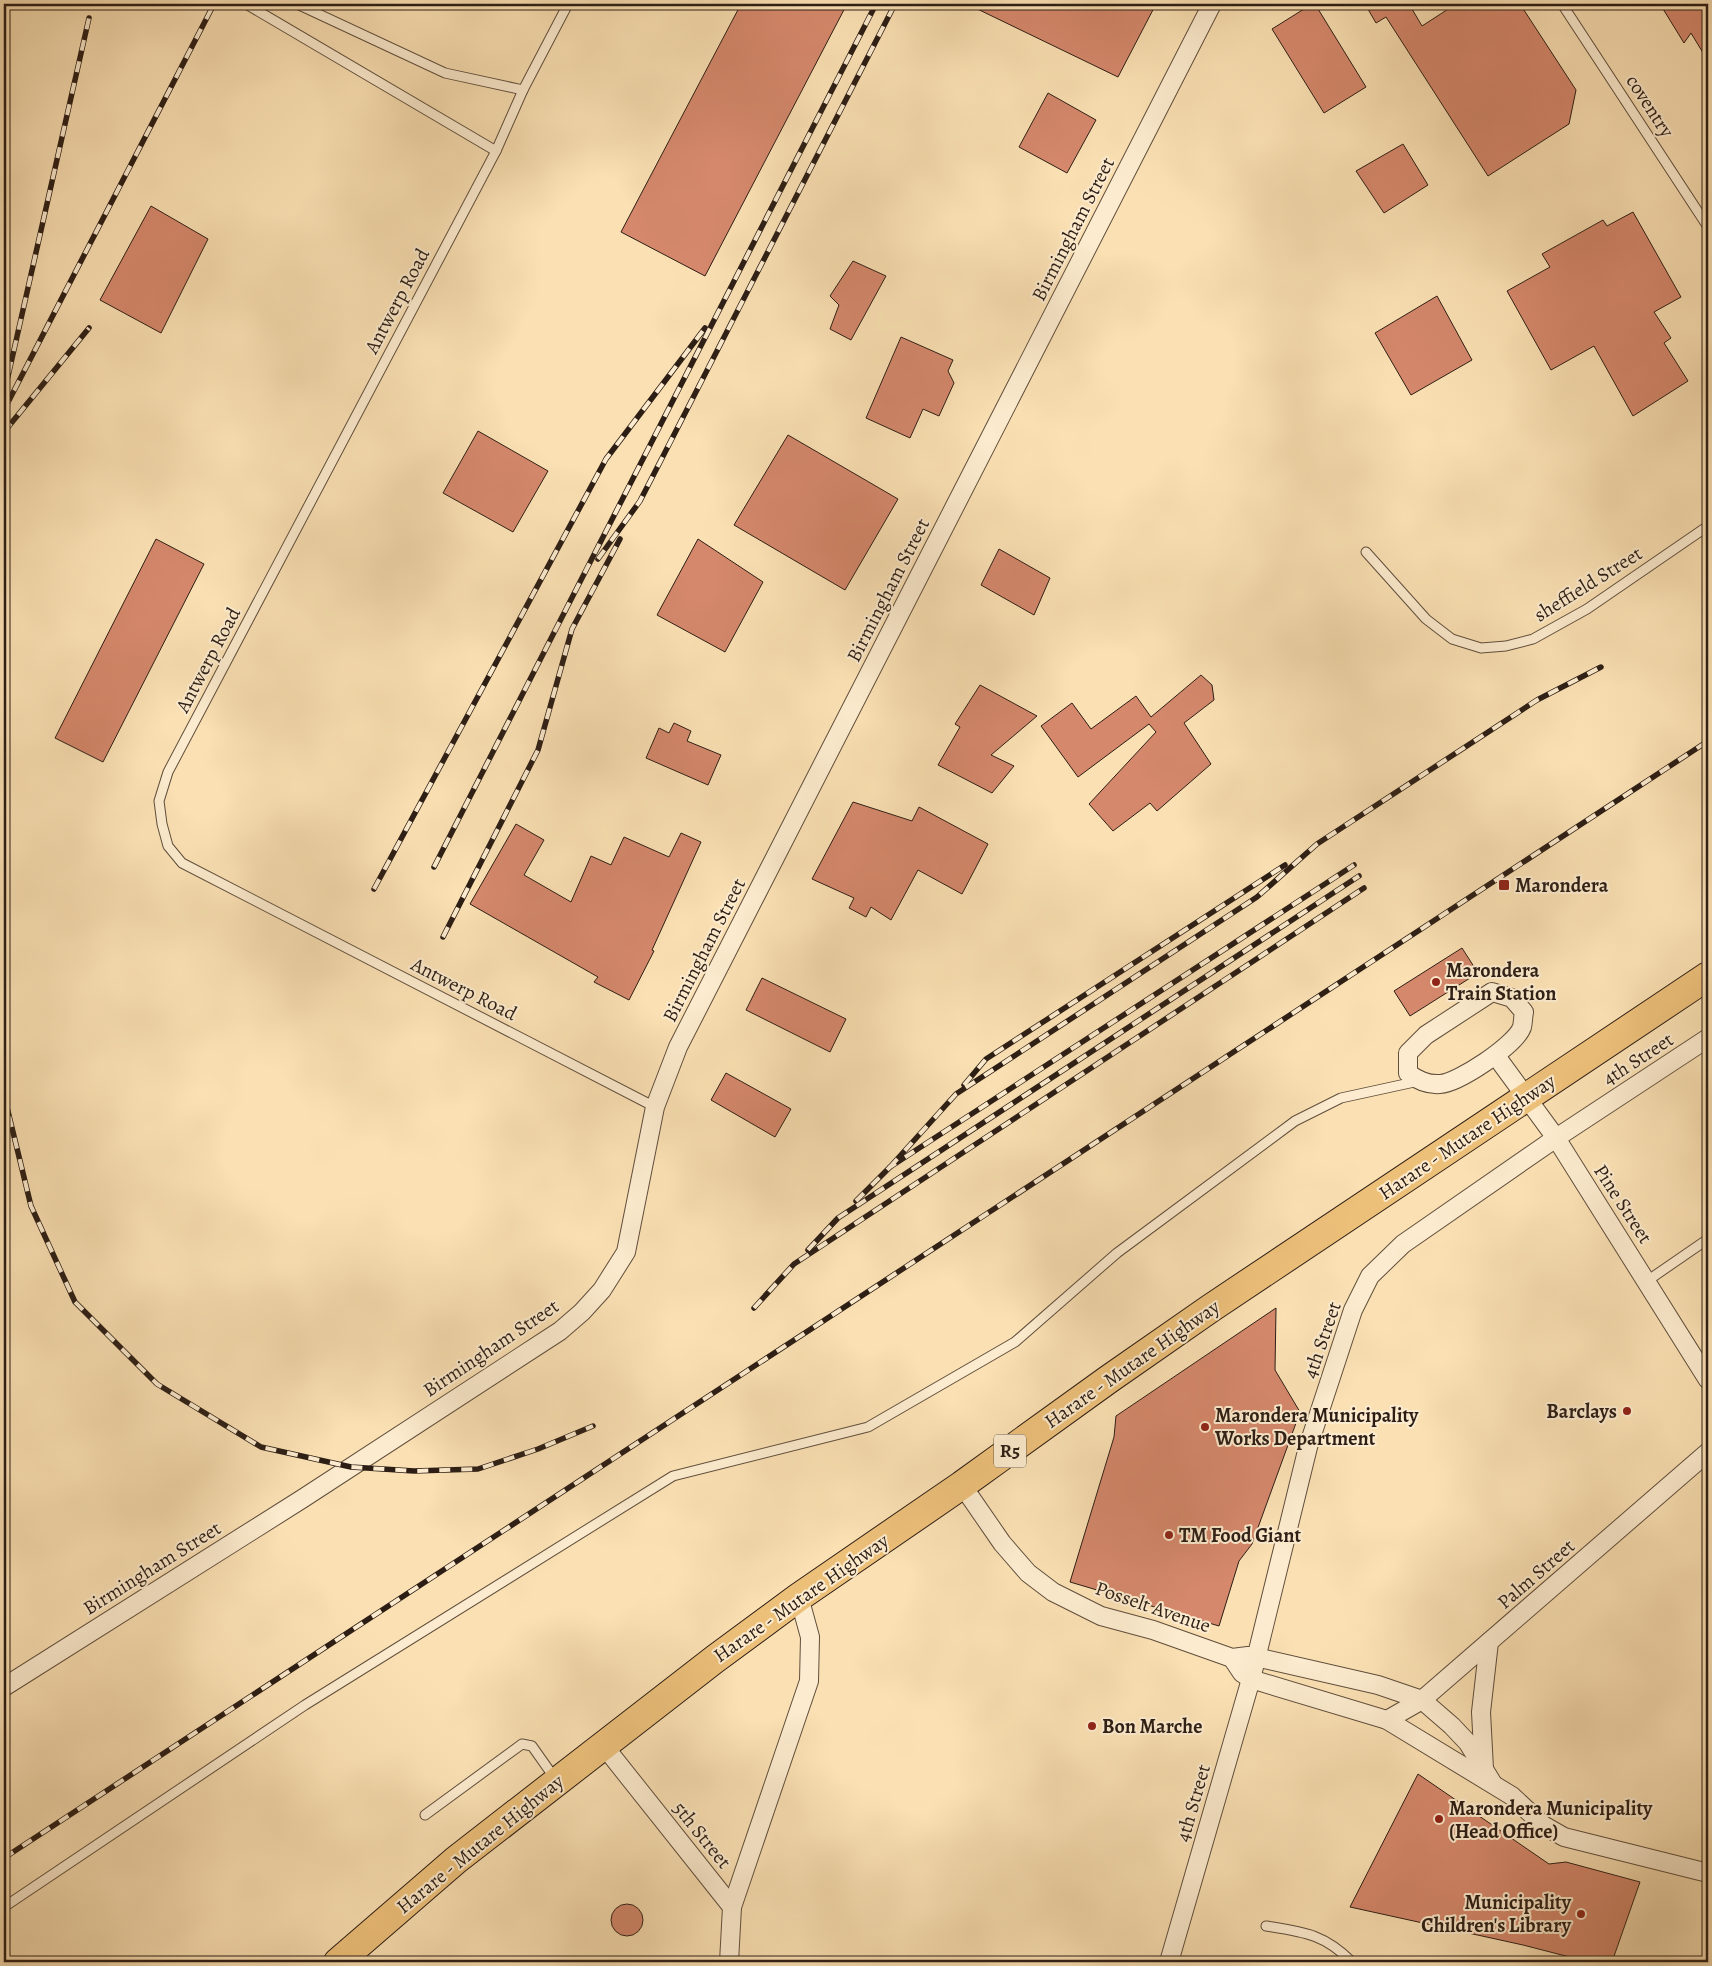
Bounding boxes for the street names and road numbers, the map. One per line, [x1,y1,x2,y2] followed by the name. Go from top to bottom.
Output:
[1620,69,1681,144] street label: coventry
[1025,152,1121,306] street label: Birmingham Street
[358,243,436,359] street label: Antwerp Road
[840,513,936,667] street label: Birmingham Street
[1529,540,1648,628] street label: sheffield Street
[169,602,247,718] street label: Antwerp Road
[656,873,752,1027] street label: Birmingham Street
[406,950,522,1027] street label: Antwerp Road
[1597,1026,1679,1092] street label: 4th Street
[1373,1067,1562,1206] street label: Harare - Mutare Highway
[1587,1159,1659,1249] street label: Pine Street
[418,1292,564,1403] street label: Birmingham Street
[1039,1293,1226,1435] street label: Harare - Mutare Highway
[1296,1298,1348,1382] street label: 4th Street
[994,1434,1026,1468] road number: R5
[78,1514,227,1621] street label: Birmingham Street
[708,1527,895,1669] street label: Harare - Mutare Highway
[1491,1533,1581,1615] street label: Palm Street
[1092,1575,1214,1639] street label: Posselt Avenue
[1169,1761,1217,1845] street label: 4th Street
[391,1767,570,1920] street label: Harare - Mutare Highway
[667,1796,738,1875] street label: 5th Street

